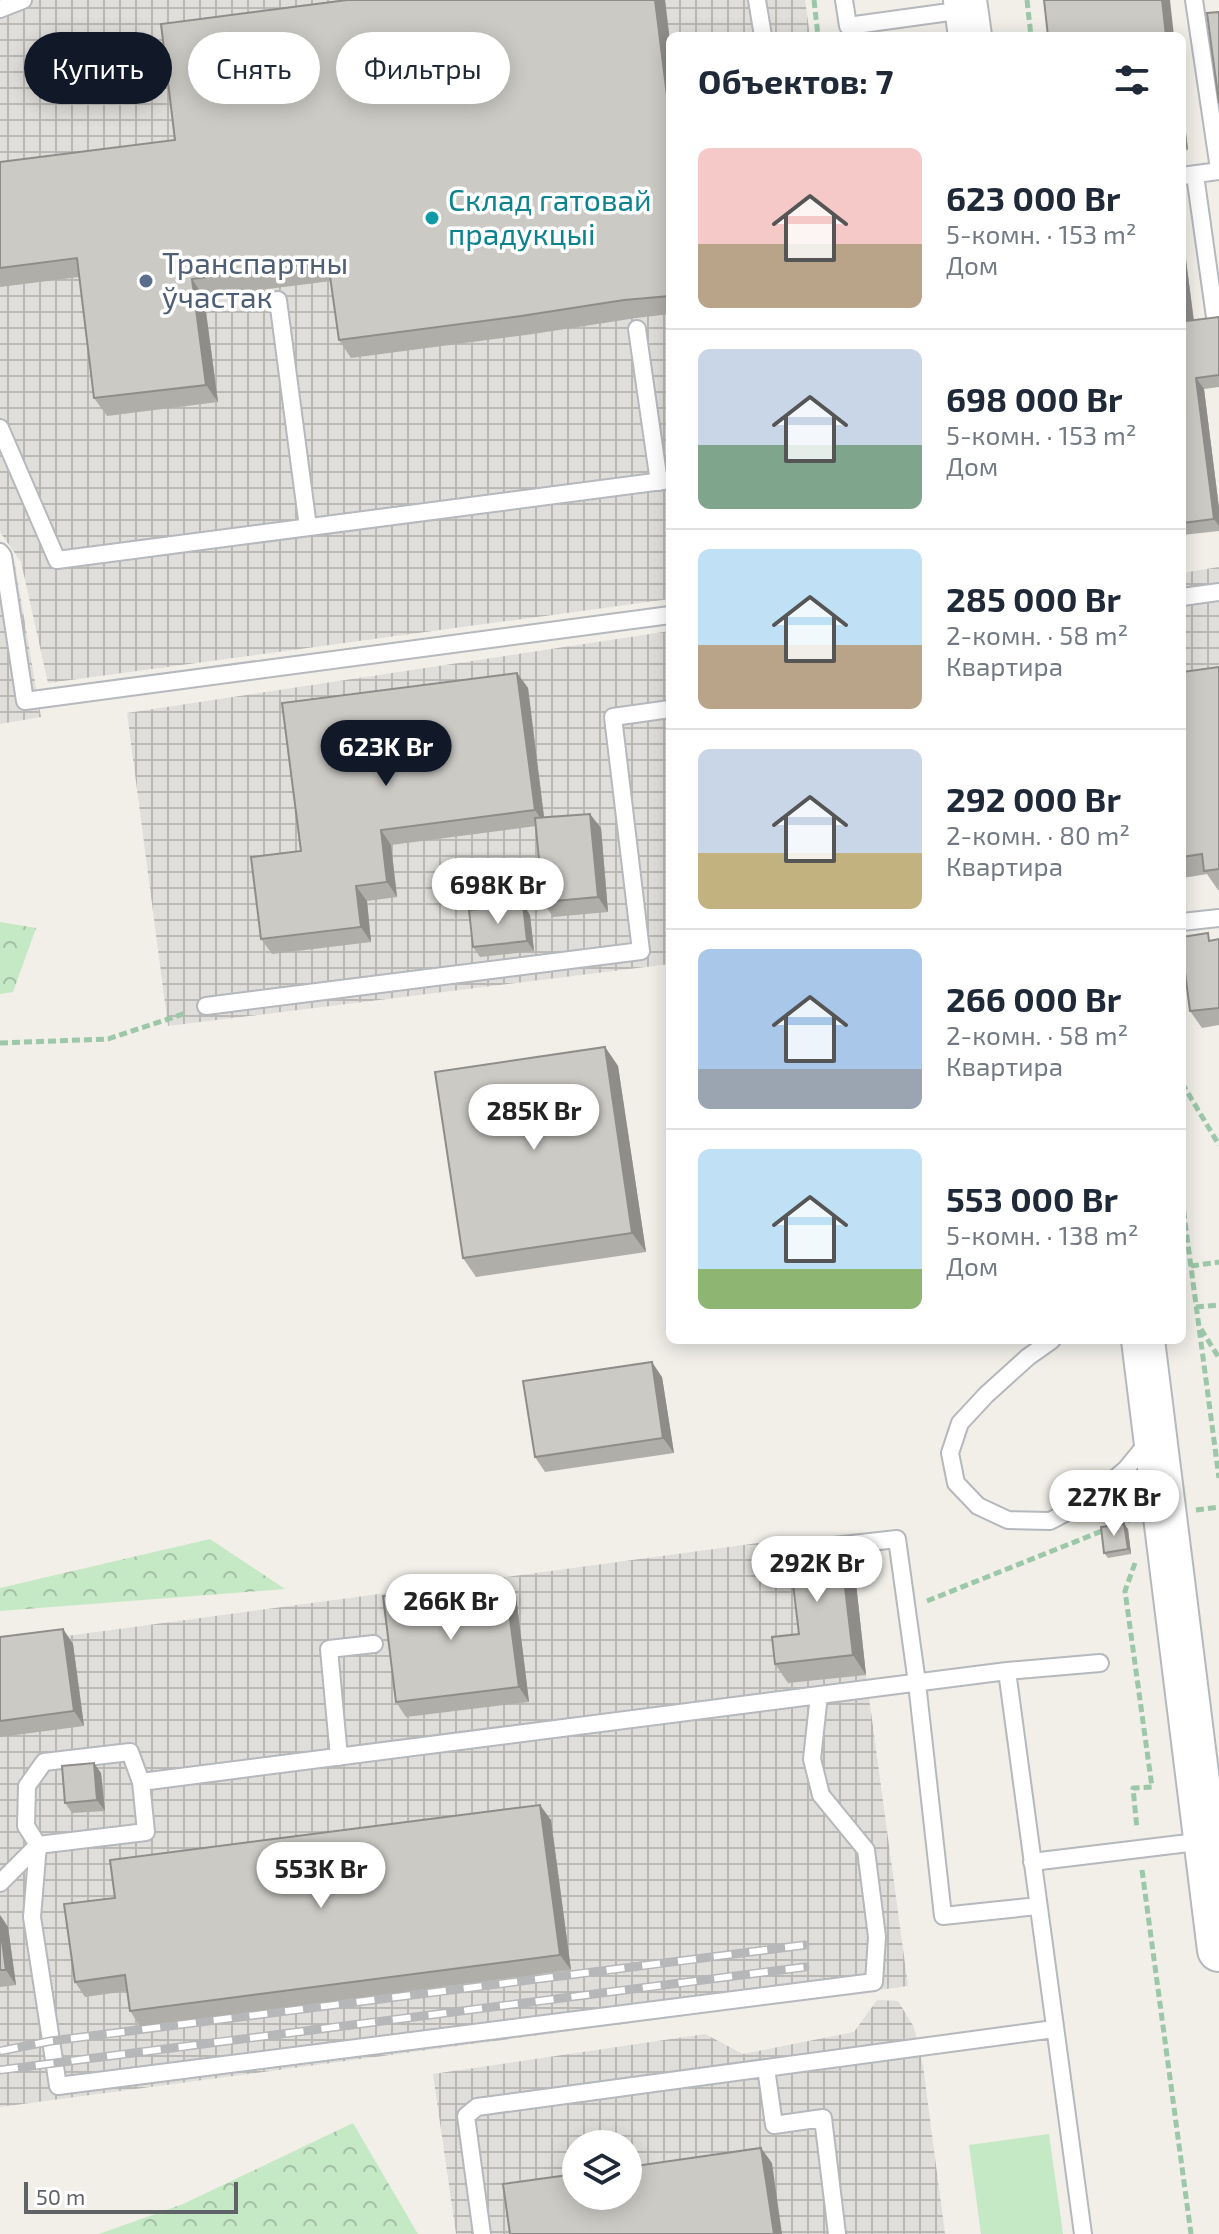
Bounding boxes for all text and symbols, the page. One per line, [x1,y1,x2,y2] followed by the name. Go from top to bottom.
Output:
[24,32,172,104] chip: Купить
[188,32,320,104] chip: Снять
[336,32,510,104] chip: Фильтры
[1110,58,1154,102] icon: filters
[698,60,893,101] text: Объектов: 7
[946,177,1120,218] text: 623 000 Br
[762,180,858,276] icon: home
[448,181,652,252] place label: Склад гатовай прадукцыі
[423,209,441,227] marker: Склад гатовай прадукцыі
[946,218,1137,249] text: 5-комн. · 153 m²
[162,244,348,315] place label: Транспартны ўчастак
[946,249,998,280] text: Дом
[137,272,155,290] marker: Транспартны ўчастак
[946,378,1123,419] text: 698 000 Br
[762,381,858,477] icon: home
[946,419,1137,450] text: 5-комн. · 153 m²
[946,450,998,481] text: Дом
[946,578,1121,619] text: 285 000 Br
[762,581,858,677] icon: home
[946,619,1128,650] text: 2-комн. · 58 m²
[946,650,1063,681] text: Квартира
[312,720,460,788] pin: 623K Br
[339,730,433,761] text: 623K Br
[946,778,1121,819] text: 292 000 Br
[762,781,858,877] icon: home
[946,819,1130,850] text: 2-комн. · 80 m²
[946,850,1063,881] text: Квартира
[424,858,572,926] pin: 698K Br
[450,868,546,899] text: 698K Br
[946,978,1121,1019] text: 266 000 Br
[762,981,858,1077] icon: home
[946,1019,1128,1050] text: 2-комн. · 58 m²
[946,1050,1063,1081] text: Квартира
[460,1084,608,1152] pin: 285K Br
[486,1094,582,1125] text: 285K Br
[946,1178,1118,1219] text: 553 000 Br
[762,1181,858,1277] icon: home
[946,1219,1138,1250] text: 5-комн. · 138 m²
[946,1250,998,1281] text: Дом
[1040,1470,1188,1538] pin: 227K Br
[1067,1480,1161,1511] text: 227K Br
[743,1536,891,1604] pin: 292K Br
[769,1546,865,1577] text: 292K Br
[377,1574,525,1642] pin: 266K Br
[403,1584,499,1615] text: 266K Br
[247,1842,395,1910] pin: 553K Br
[274,1852,368,1883] text: 553K Br
[562,2130,642,2210] map controls
[562,2130,642,2210] button: layers
[24,2178,238,2214] scale bar
[36,2183,85,2209] text: 50 m

